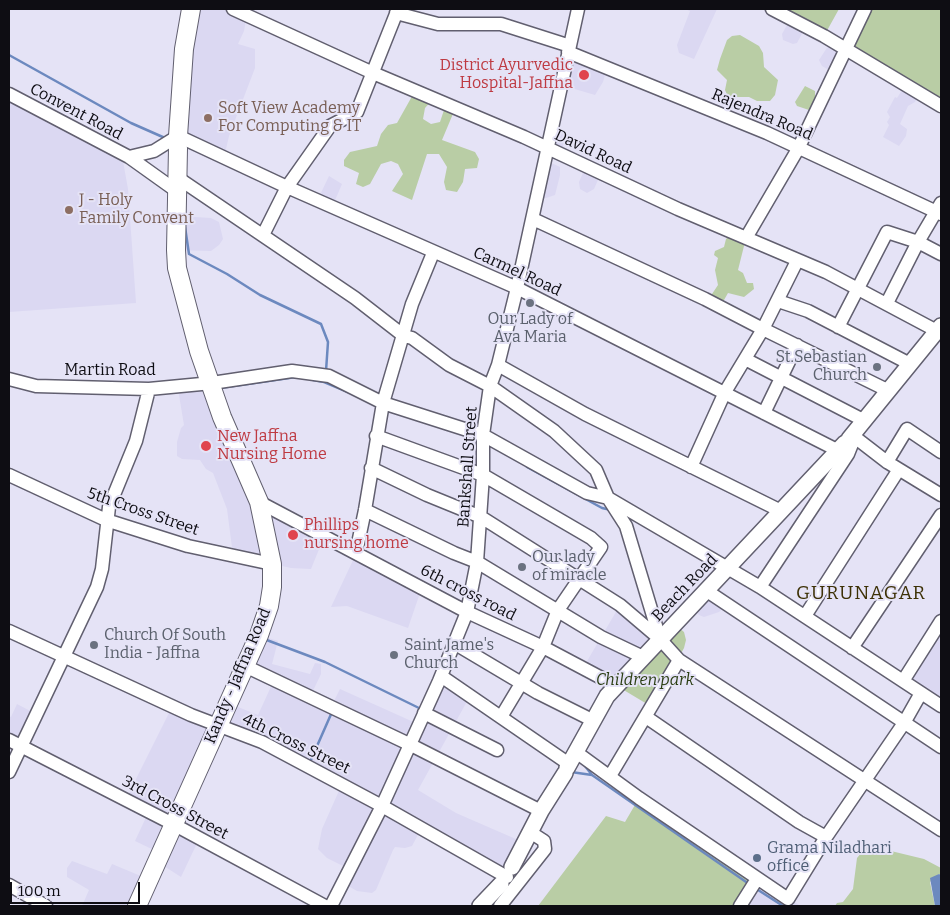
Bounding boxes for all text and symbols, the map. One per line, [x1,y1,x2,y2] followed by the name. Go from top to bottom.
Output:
[440,56,573,94] place label: District Ayurvedic Hospital-Jaffna
[577,68,591,82] marker: District Ayurvedic Hospital-Jaffna
[26,79,126,145] street label: Convent Road
[709,85,815,145] street label: Rajendra Road
[218,99,361,137] place label: Soft View Academy For Computing & IT
[202,112,214,124] marker: Soft View Academy For Computing & IT
[551,126,635,178] street label: David Road
[79,191,194,229] place label: J - Holy Family Convent
[63,204,75,216] marker: J - Holy Family Convent
[470,243,564,301] street label: Carmel Road
[524,297,536,309] marker: Our Lady of Ava Maria
[487,310,573,348] place label: Our Lady of Ava Maria
[775,348,867,386] place label: St.Sebastian Church
[64,361,156,381] street label: Martin Road
[871,361,883,373] marker: St.Sebastian Church
[454,406,482,528] street label: Bankshall Street
[217,427,327,465] place label: New Jaffna Nursing Home
[199,439,213,453] marker: New Jaffna Nursing Home
[85,484,201,540] street label: 5th Cross Street
[304,516,409,554] place label: Phillips nursing home
[286,528,300,542] marker: Phillips nursing home
[532,548,607,586] place label: Our lady of miracle
[648,550,722,626] street label: Beach Road
[417,561,519,625] street label: 6th cross road
[516,561,528,573] marker: Our lady of miracle
[795,583,927,605] district label: GURUNAGAR
[201,605,275,747] street label: Kandy - Jaffna Road
[104,626,226,664] place label: Church Of South India - Jaffna
[404,636,494,674] place label: Saint Jame's Church
[88,639,100,651] marker: Church Of South India - Jaffna
[388,649,400,661] marker: Saint Jame's Church
[596,671,694,691] park label: Children park
[239,710,353,778] street label: 4th Cross Street
[119,772,231,844] street label: 3rd Cross Street
[767,839,892,877] place label: Grama Niladhari office
[751,852,763,864] marker: Grama Niladhari office
[12,872,142,904] scale bar
[18,882,61,900] text: 100 m

